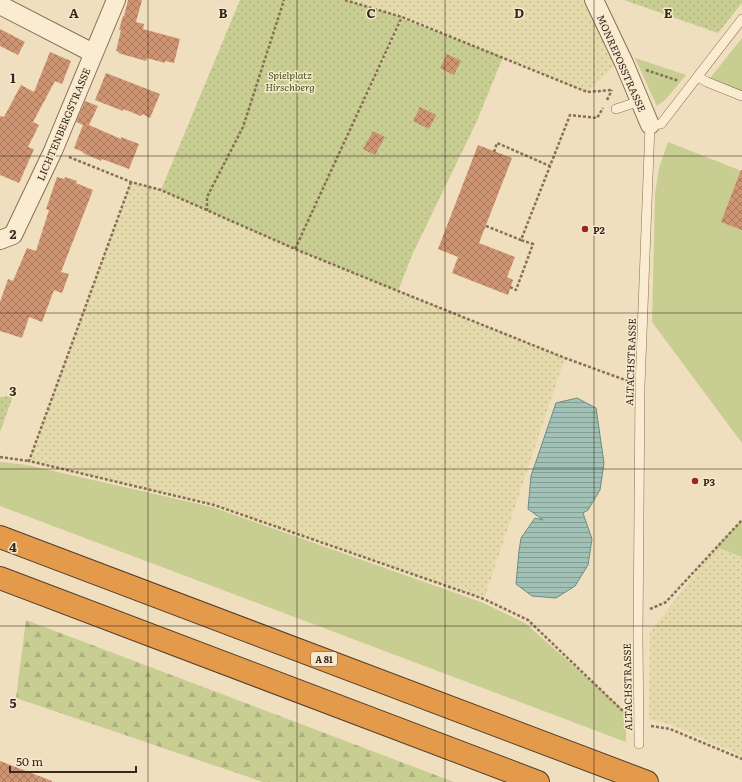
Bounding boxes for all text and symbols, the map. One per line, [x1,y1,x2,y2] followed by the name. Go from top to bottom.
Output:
[69,3,79,22] text: A
[219,3,228,22] text: B
[366,3,376,22] text: C
[514,3,524,22] text: D
[664,3,673,22] text: E
[594,12,650,114] street label: MONREPOSSTRASSE
[32,65,94,183] street label: LICHTENBERGSTRASSE
[265,67,315,94] park label: Spielplatz Hirschberg
[10,68,16,87] text: 1
[593,222,606,237] place label: P2
[10,224,17,243] text: 2
[580,224,590,234] marker: P2
[621,318,639,406] street label: ALTACHSTRASSE
[9,381,17,400] text: 3
[703,474,716,489] place label: P3
[690,476,700,486] marker: P3
[9,537,17,556] text: 4
[619,643,635,731] street label: ALTACHSTRASSE
[311,652,337,666] road number: A 81
[9,693,17,712] text: 5
[10,748,136,774] scale bar
[16,752,43,770] text: 50 m

